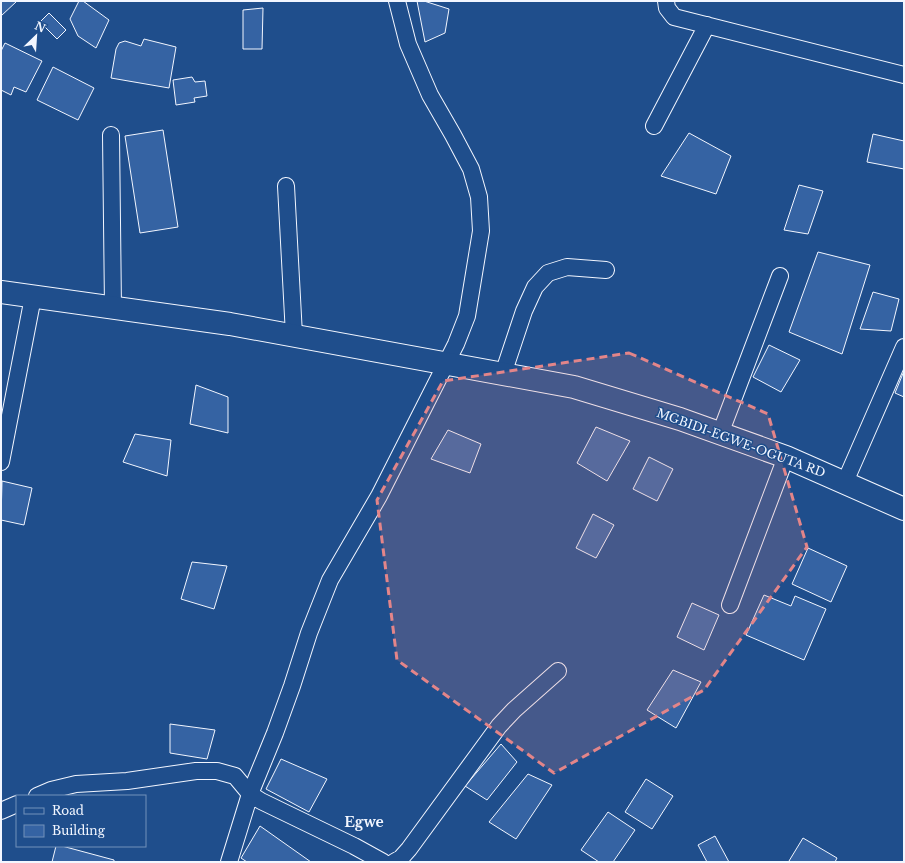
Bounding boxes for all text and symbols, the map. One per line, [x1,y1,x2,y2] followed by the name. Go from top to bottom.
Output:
[16,16,56,56] north arrow
[33,18,48,36] text: N
[655,405,828,480] street label: MGBIDI-EGWE-OGUTA RD
[16,795,146,847] legend
[52,803,84,818] text: Road
[344,813,384,831] district label: Egwe
[52,823,106,838] text: Building

